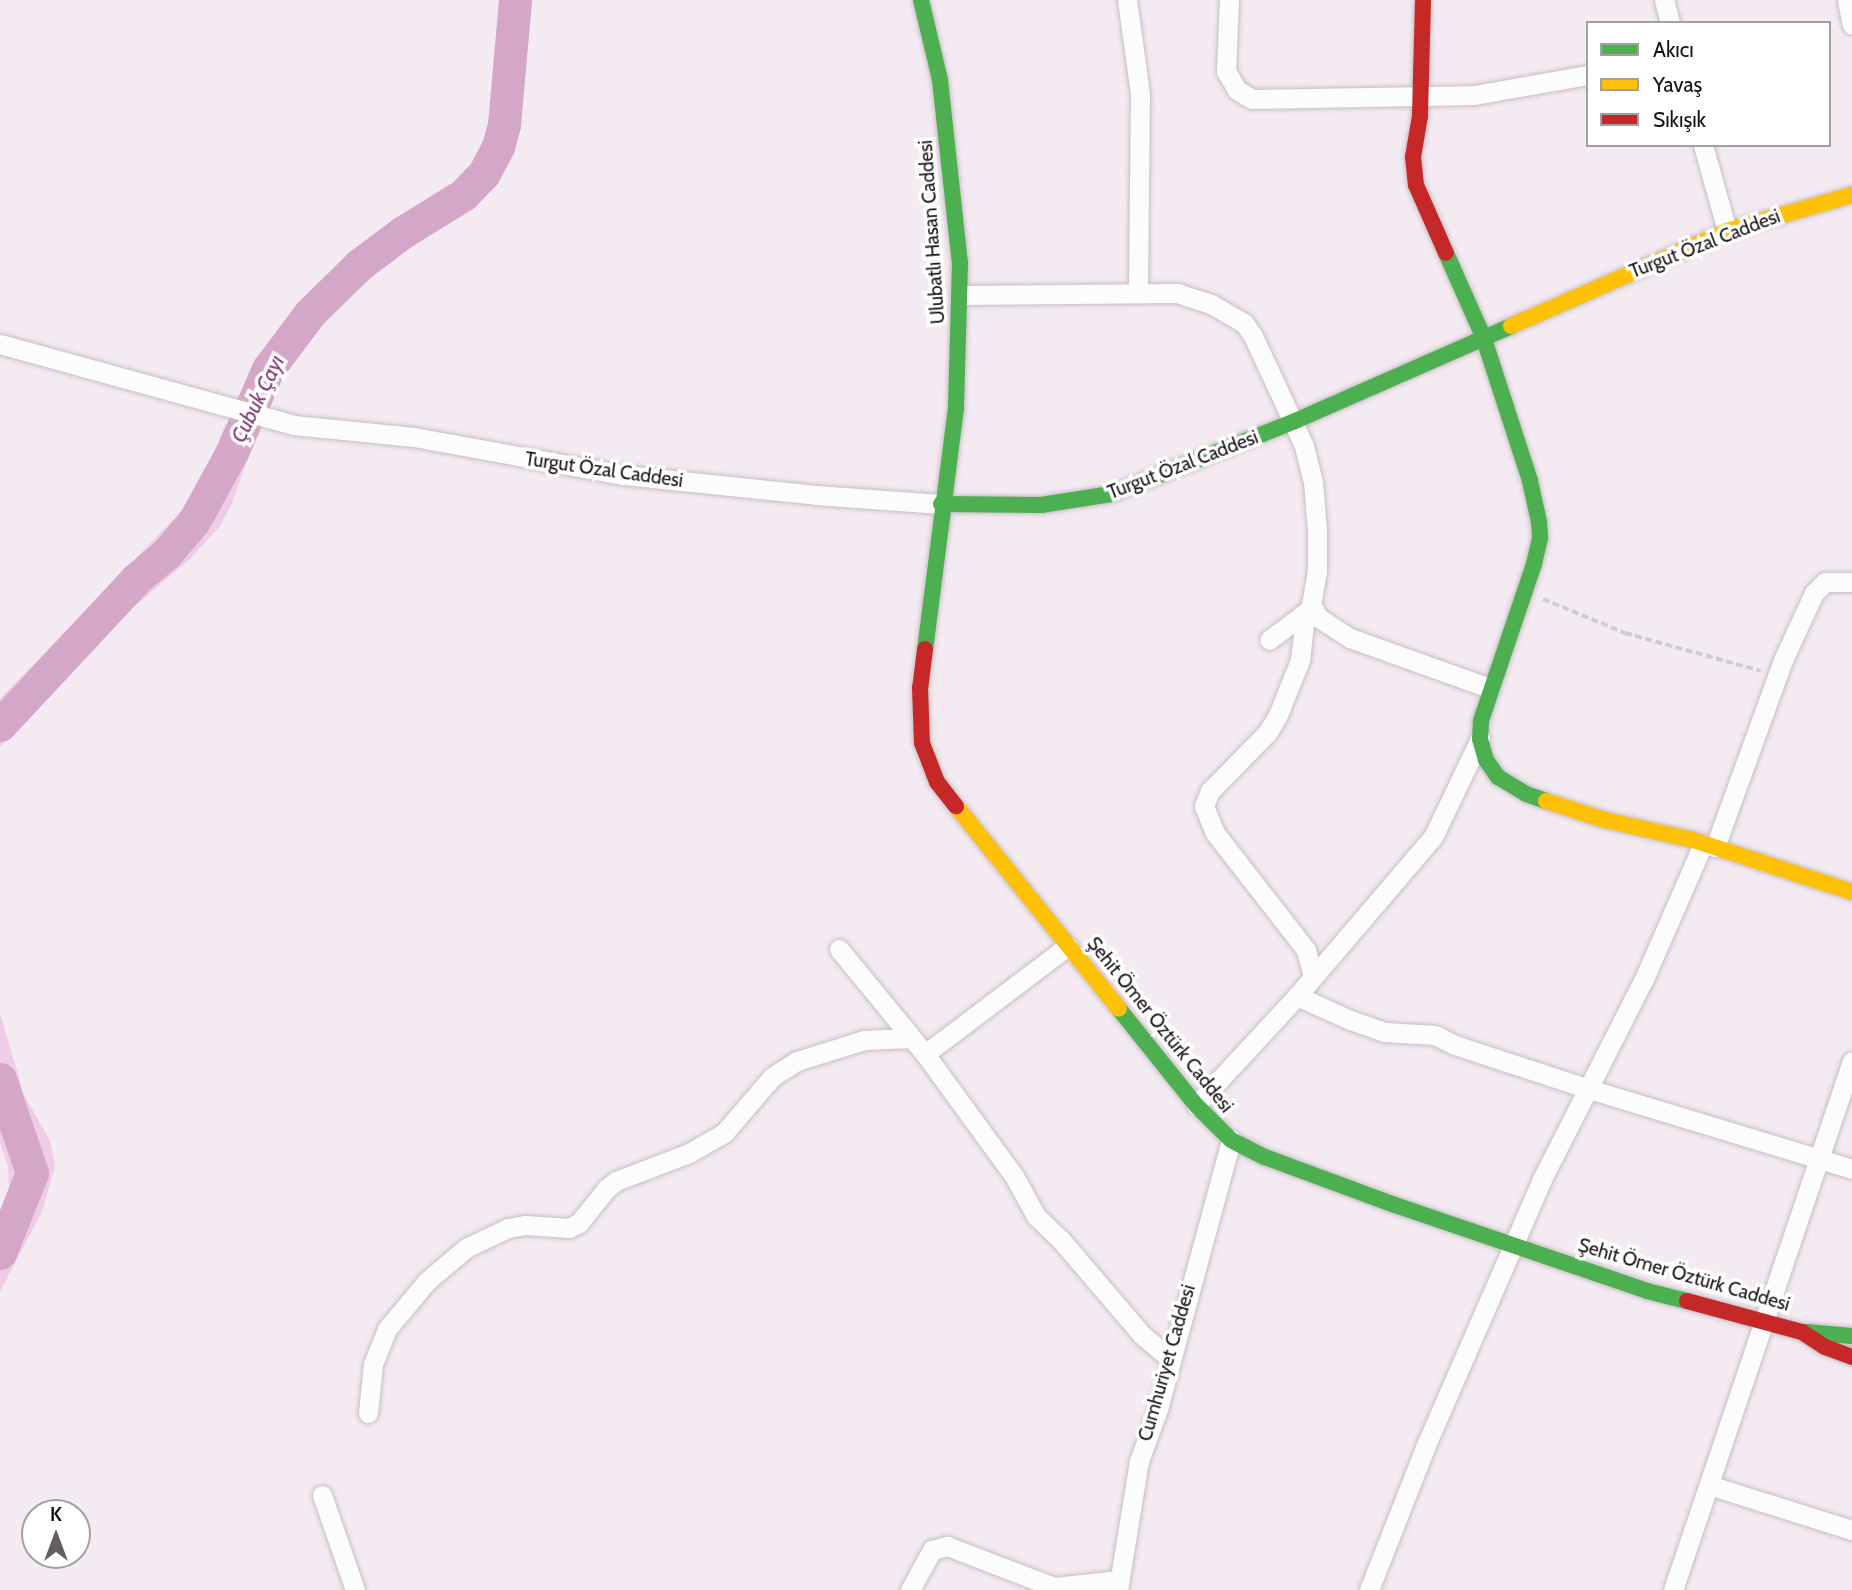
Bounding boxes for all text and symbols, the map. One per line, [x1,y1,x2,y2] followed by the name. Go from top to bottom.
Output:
[1586,21,1831,147] legend
[1653,37,1694,62] text: Akıcı
[1653,72,1702,97] text: Yavaş
[1653,107,1706,132] text: Sıkışık
[914,139,950,325] street label: Ulubatlı Hasan Caddesi
[1627,205,1783,283] street label: Turgut Özal Caddesi
[226,351,290,447] water label: Çubuk Çayı
[1105,426,1261,504] street label: Turgut Özal Caddesi
[524,448,684,492] street label: Turgut Özal Caddesi
[1082,933,1238,1117] street label: Şehit Ömer Öztürk Caddesi
[1576,1234,1792,1316] street label: Şehit Ömer Öztürk Caddesi
[1134,1282,1200,1444] street label: Cumhuriyet Caddesi
[21,1499,91,1569] north arrow
[50,1503,62,1526] text: K

